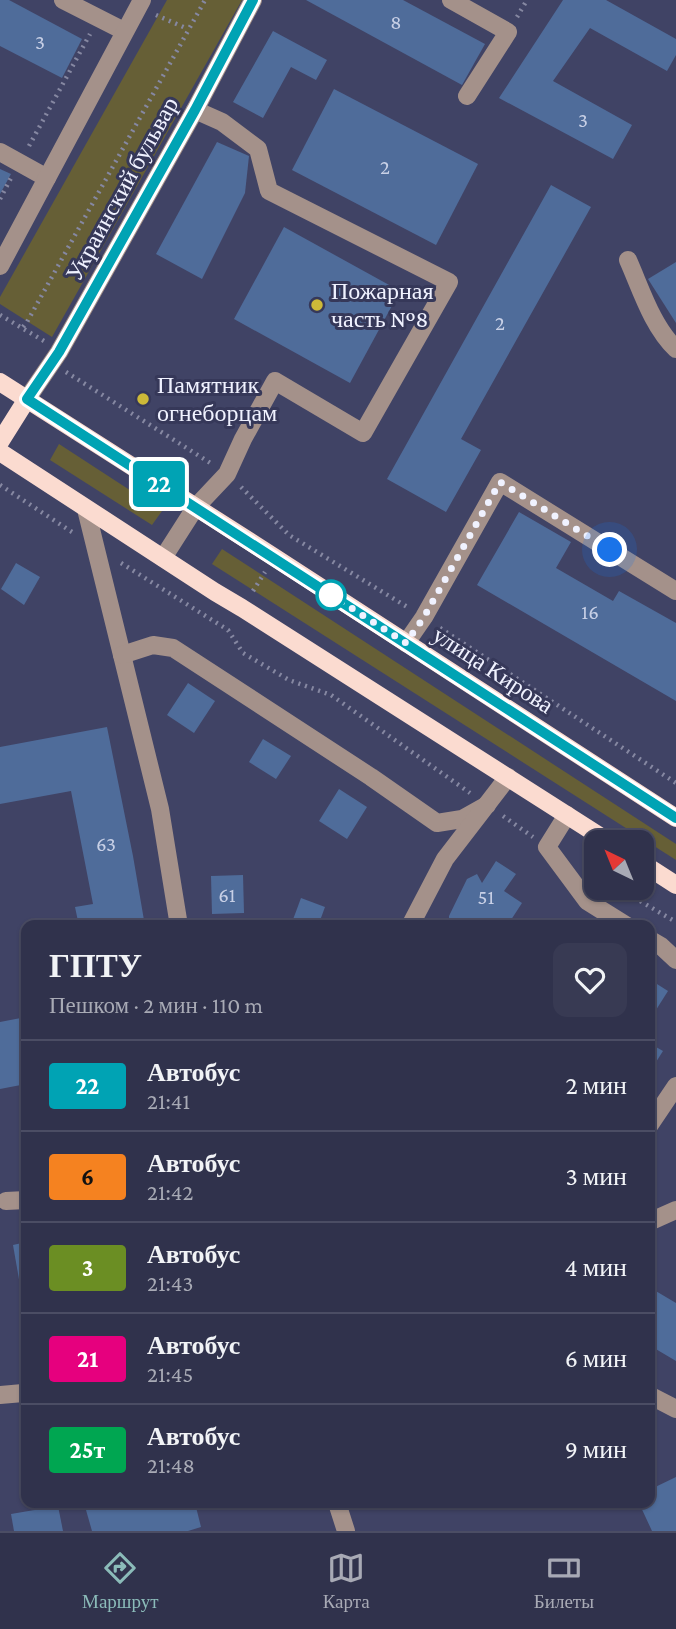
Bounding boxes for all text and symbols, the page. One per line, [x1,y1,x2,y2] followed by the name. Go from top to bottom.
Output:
[390,10,402,34] house number: 8
[35,30,45,54] house number: 3
[60,92,183,285] street label: Украинский бульвар
[578,108,588,132] house number: 3
[380,155,390,179] house number: 2
[331,277,434,332] place label: Пожарная часть №8
[309,297,325,313] marker: Пожарная часть №8
[495,311,505,335] house number: 2
[157,371,277,426] place label: Памятник огнеборцам
[135,391,151,407] marker: Памятник огнеборцам
[128,461,190,507] line badge: 22
[147,470,171,497] text: 22
[592,532,627,567] your location
[316,580,346,610] unlabelled marker
[581,600,599,624] house number: 16
[428,621,559,719] street label: улица Кирова
[584,830,654,900] north arrow
[584,830,654,900] map controls
[96,832,116,856] house number: 63
[218,883,236,907] house number: 61
[478,885,494,909] house number: 51
[553,943,627,1017] button: heart
[49,947,142,984] text: ГПТУ
[49,992,263,1018] text: Пешком · 2 мин · 110 m
[147,1058,240,1087] text: Автобус
[565,1071,627,1100] text: 2 мин
[75,1072,100,1099] text: 22
[147,1088,190,1114] text: 21:41
[147,1149,240,1178] text: Автобус
[566,1162,627,1191] text: 3 мин
[81,1163,94,1190] text: 6
[147,1179,193,1205] text: 21:42
[147,1240,240,1269] text: Автобус
[565,1253,627,1282] text: 4 мин
[82,1254,93,1281] text: 3
[147,1270,193,1296] text: 21:43
[147,1331,240,1360] text: Автобус
[565,1344,627,1373] text: 6 мин
[77,1345,98,1372] text: 21
[147,1361,193,1387] text: 21:45
[147,1422,240,1451] text: Автобус
[565,1435,627,1464] text: 9 мин
[70,1436,105,1463] text: 25т
[147,1452,195,1478] text: 21:48
[82,1549,159,1613] tab: Маршрут
[323,1549,370,1613] tab: Карта
[534,1549,594,1613] tab: Билеты

